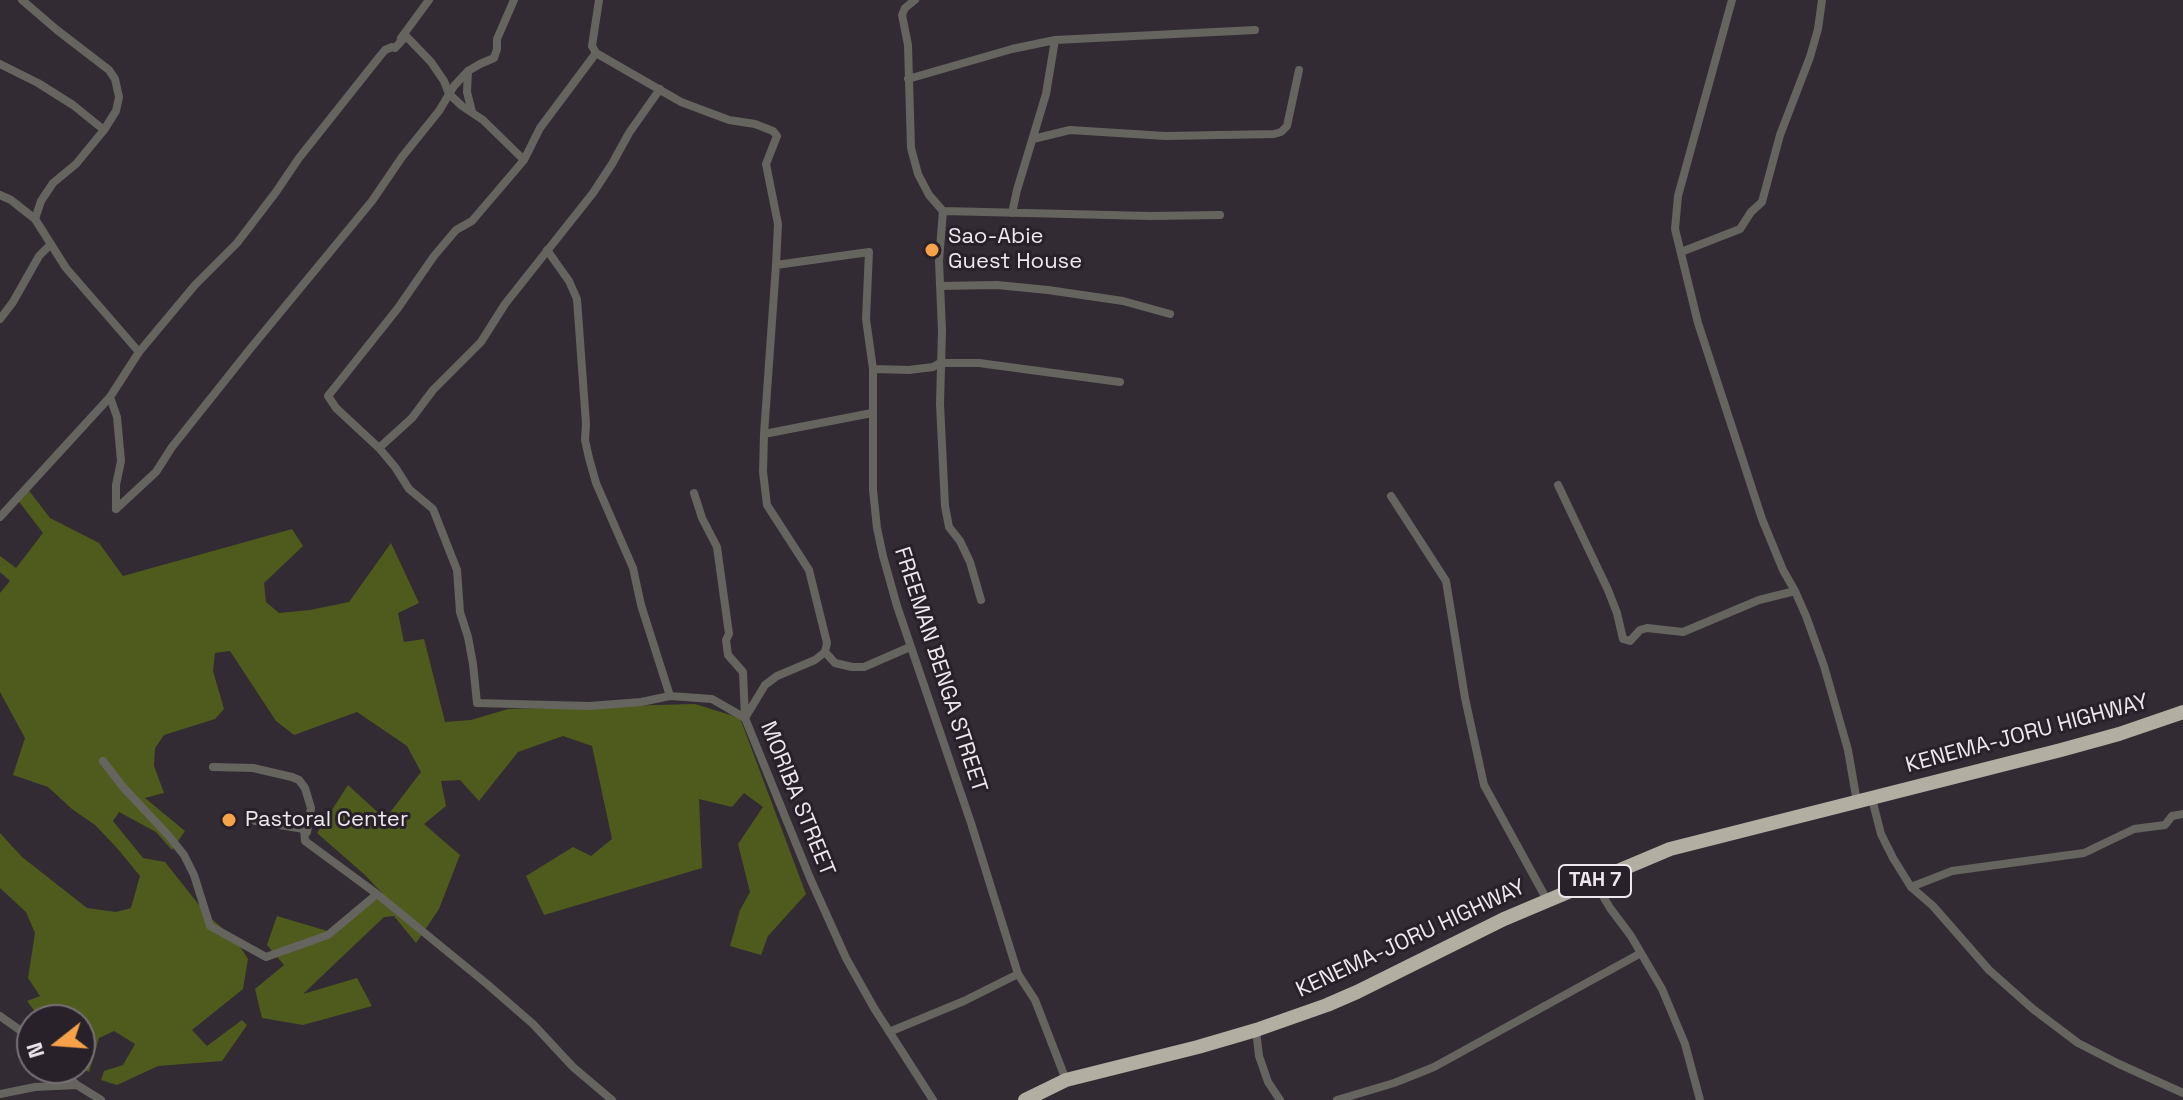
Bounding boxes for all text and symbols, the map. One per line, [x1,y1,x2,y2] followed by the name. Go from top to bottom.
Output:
[948,224,1082,276] place label: Sao-Abie Guest House
[923,241,941,259] marker: Sao-Abie Guest House
[888,544,992,796] street label: FREEMAN BENGA STREET
[1903,689,2151,779] street label: KENEMA-JORU HIGHWAY
[754,718,840,880] street label: MORIBA STREET
[245,807,408,833] place label: Pastoral Center
[220,811,238,829] marker: Pastoral Center
[1559,865,1631,897] road number: TAH 7
[1292,874,1530,1004] street label: KENEMA-JORU HIGHWAY
[16,1004,96,1084] north arrow
[19,1039,51,1062] text: N

